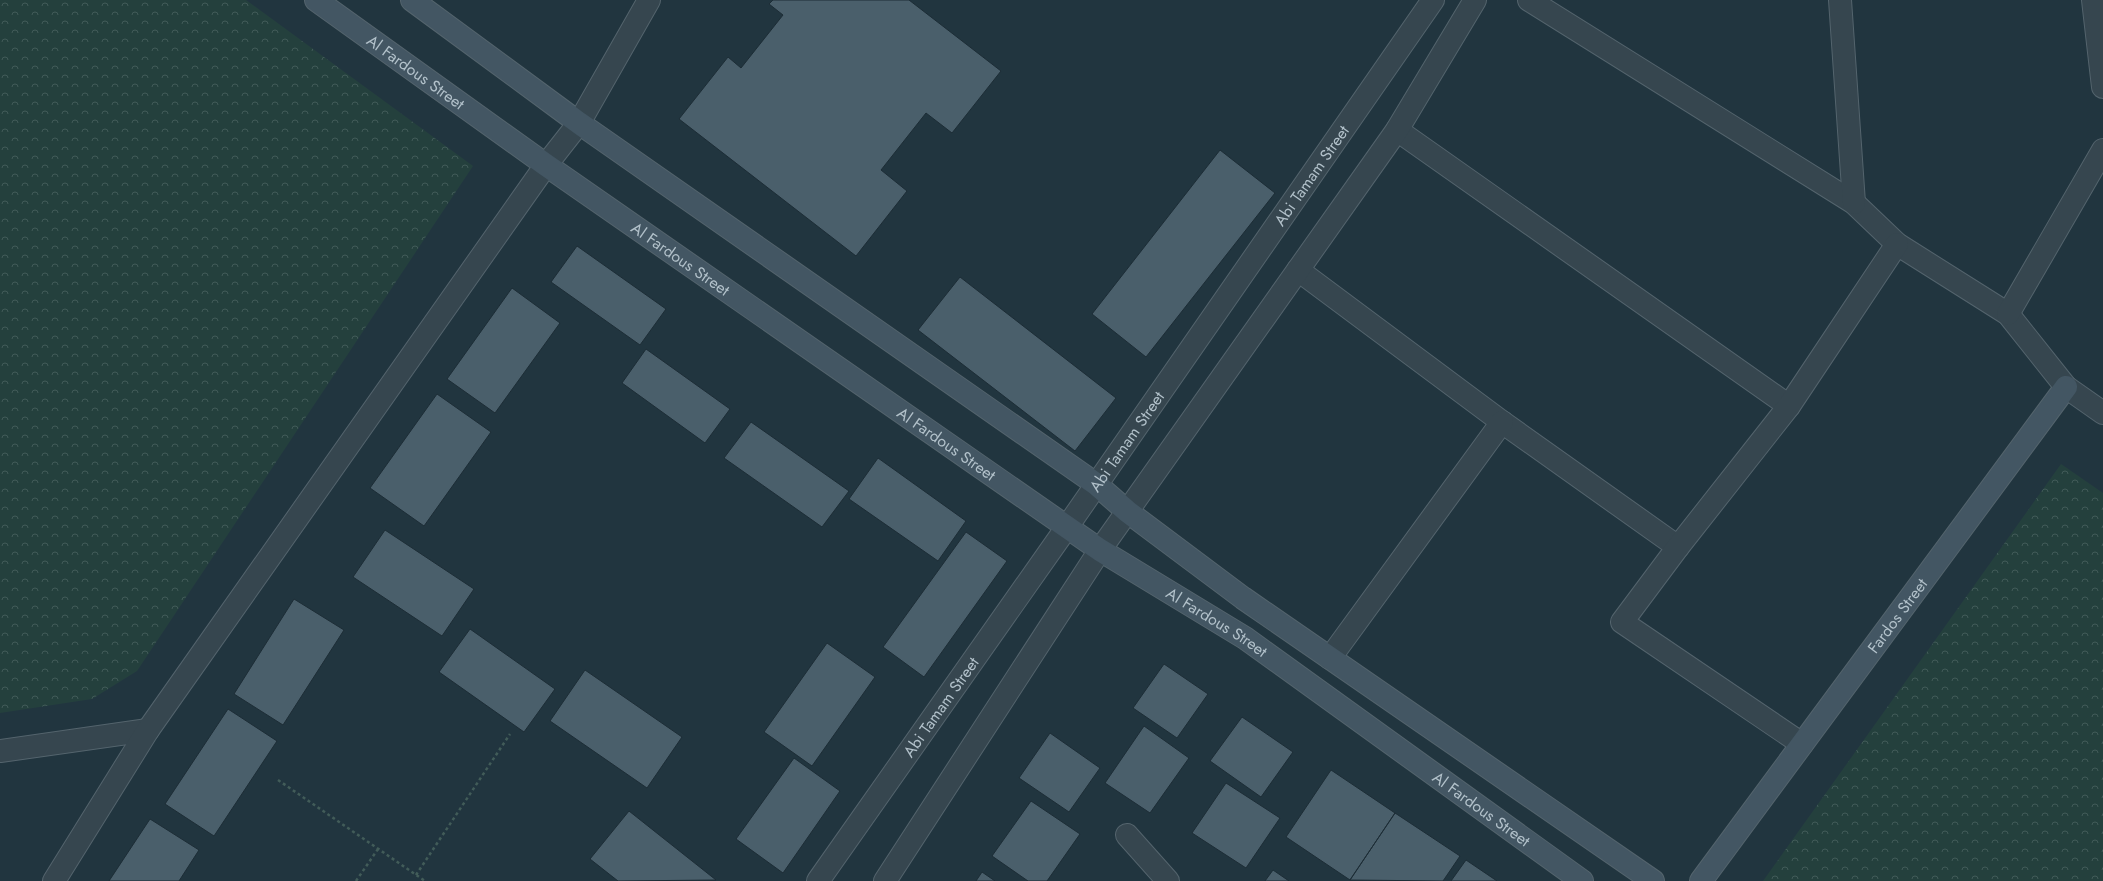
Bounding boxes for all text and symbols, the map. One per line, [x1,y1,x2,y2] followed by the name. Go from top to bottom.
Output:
[362,29,469,115] street label: Al Fardous Street
[1269,120,1355,231] street label: Abi Tamam Street
[626,217,734,301] street label: Al Fardous Street
[1084,387,1170,497] street label: Abi Tamam Street
[892,401,1001,486] street label: Al Fardous Street
[1862,574,1933,658] street label: Fardos Street
[1162,582,1272,663] street label: Al Fardous Street
[898,652,984,762] street label: Abi Tamam Street
[1428,766,1535,852] street label: Al Fardous Street

